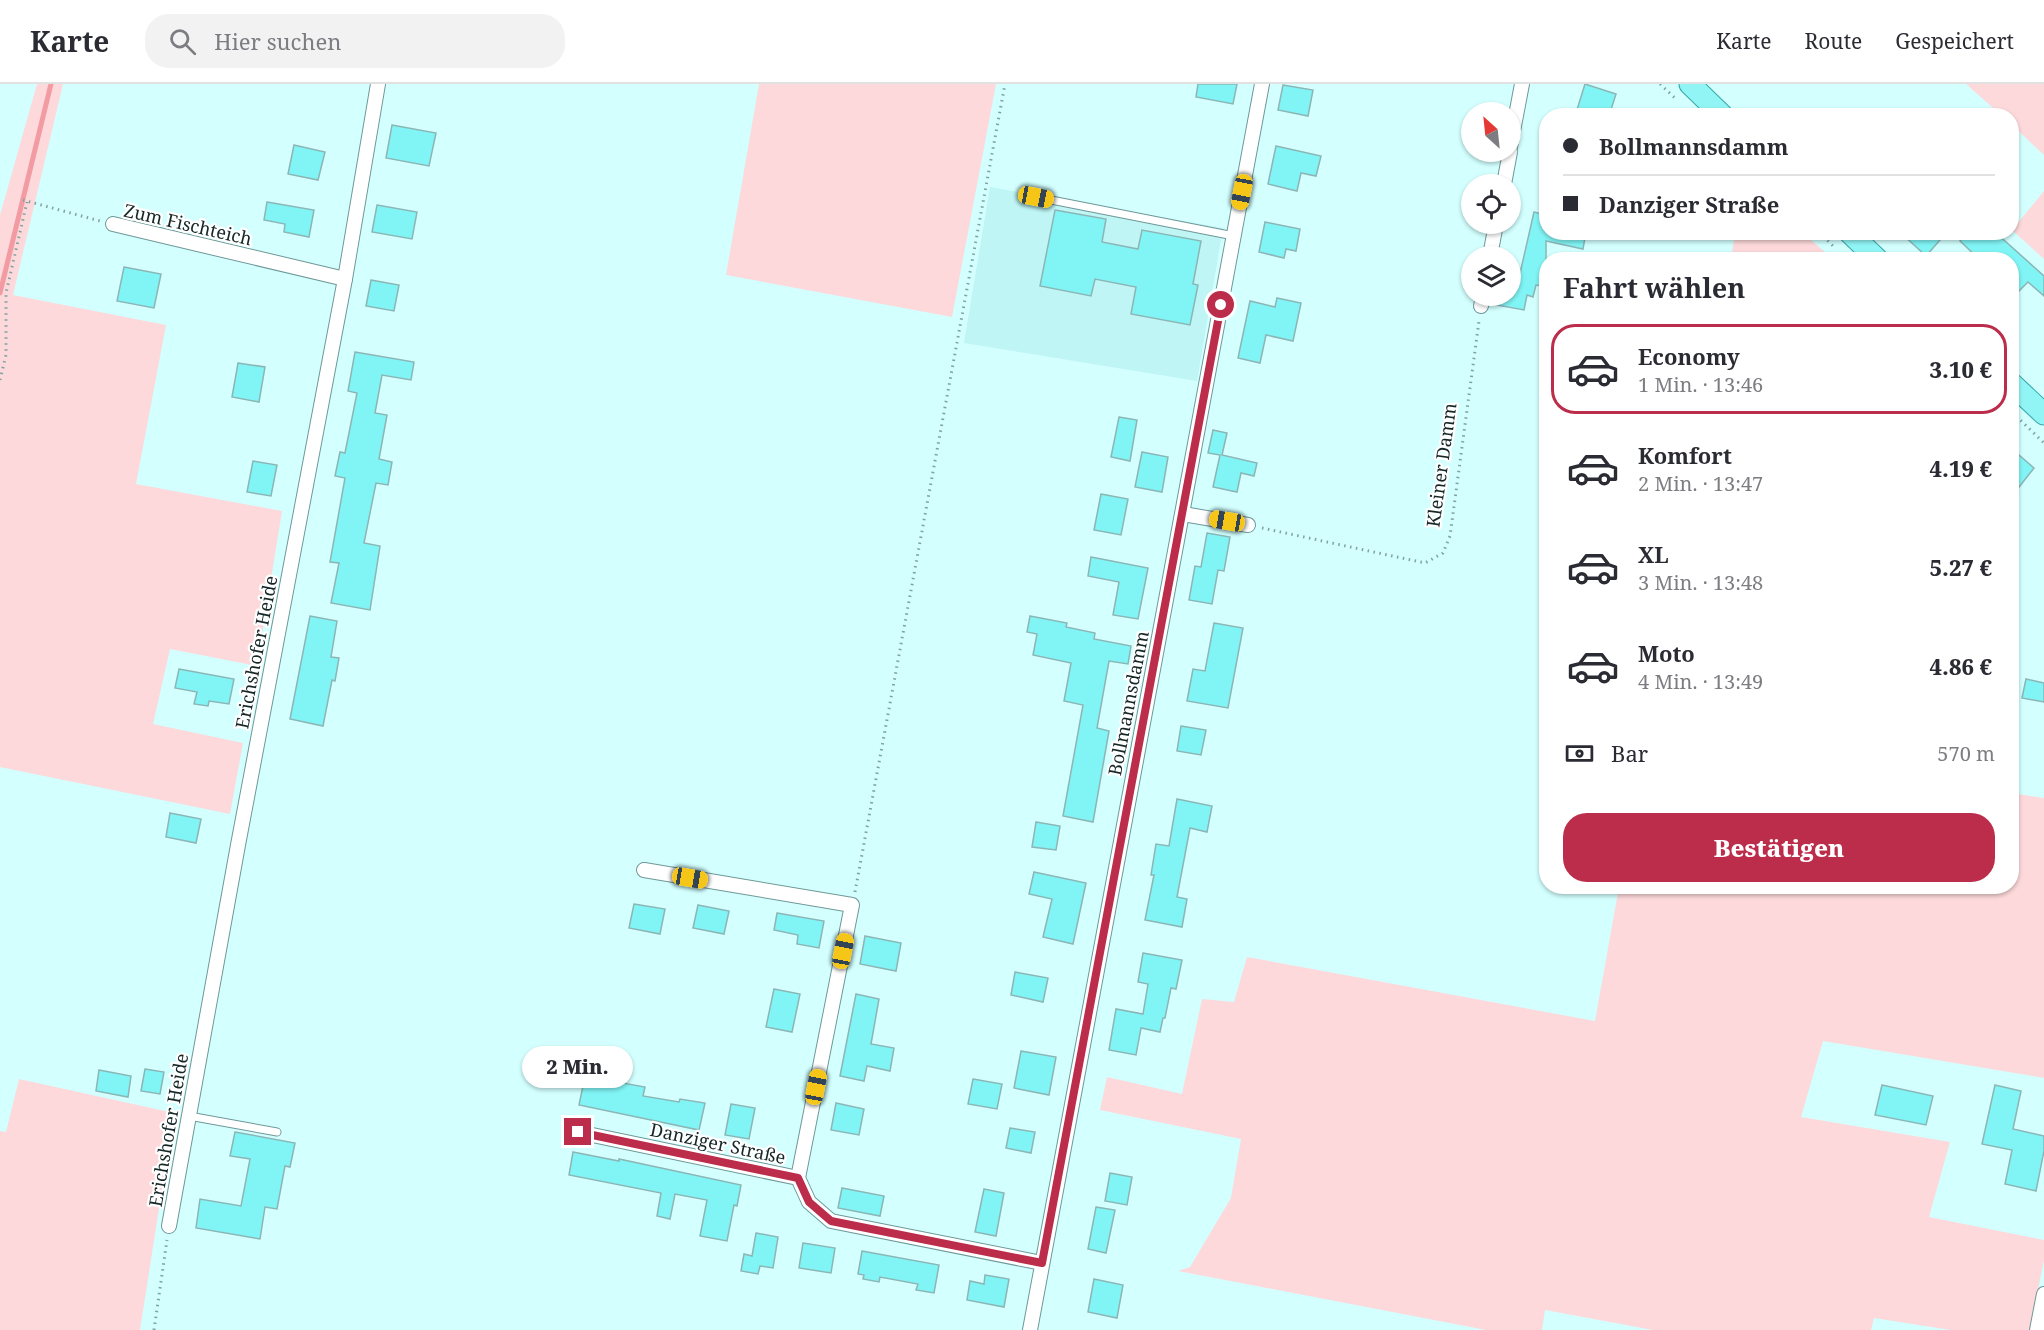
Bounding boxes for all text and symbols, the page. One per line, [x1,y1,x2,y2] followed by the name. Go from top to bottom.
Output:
[145,14,565,68] search box
[30,22,109,60] text: Karte
[166,25,199,58] icon: search
[214,26,341,56] text: Hier suchen
[1716,27,1771,55] text: Karte
[1804,27,1862,55] text: Route
[1895,27,2014,55] text: Gespeichert
[1461,102,1521,162] north arrow
[1461,102,1521,306] map controls
[1599,131,1788,161] text: Bollmannsdamm
[1230,173,1254,211] car
[1461,174,1521,234] button: locate
[1017,185,1055,209] car
[1599,189,1779,219] text: Danziger Straße
[122,198,254,250] street label: Zum Fischteich
[1461,246,1521,306] button: layers
[1563,269,1745,306] text: Fahrt wählen
[1207,291,1234,318] route start
[1638,341,1740,371] text: Economy
[1566,342,1620,396] icon: car
[1930,354,1992,384] text: 3.10 €
[1638,371,1763,398] text: 1 Min. · 13:46
[1420,401,1462,529] street label: Kleiner Damm
[1638,440,1732,470] text: Komfort
[1566,441,1620,495] icon: car
[1930,453,1992,483] text: 4.19 €
[1638,470,1763,497] text: 2 Min. · 13:47
[1208,509,1246,533] car
[1638,539,1669,569] text: XL
[1566,540,1620,594] icon: car
[1930,552,1992,582] text: 5.27 €
[1638,569,1763,596] text: 3 Min. · 13:48
[229,573,283,731] street label: Erichshofer Heide
[1102,629,1154,777] street label: Bollmannsdamm
[1638,638,1695,668] text: Moto
[1566,639,1620,693] icon: car
[1930,651,1992,681] text: 4.86 €
[1638,668,1763,695] text: 4 Min. · 13:49
[1563,737,1596,770] icon: cash
[1611,738,1648,768] text: Bar
[1937,740,1995,767] text: 570 m
[1563,813,1995,882] button: Bestätigen
[671,866,709,890] car
[831,932,855,970] car
[522,1045,634,1087] callout: 2 Min.
[143,1051,193,1209] street label: Erichshofer Heide
[546,1053,609,1080] text: 2 Min.
[804,1068,828,1106] car
[648,1117,788,1169] street label: Danziger Straße
[564,1118,591,1145] route end

